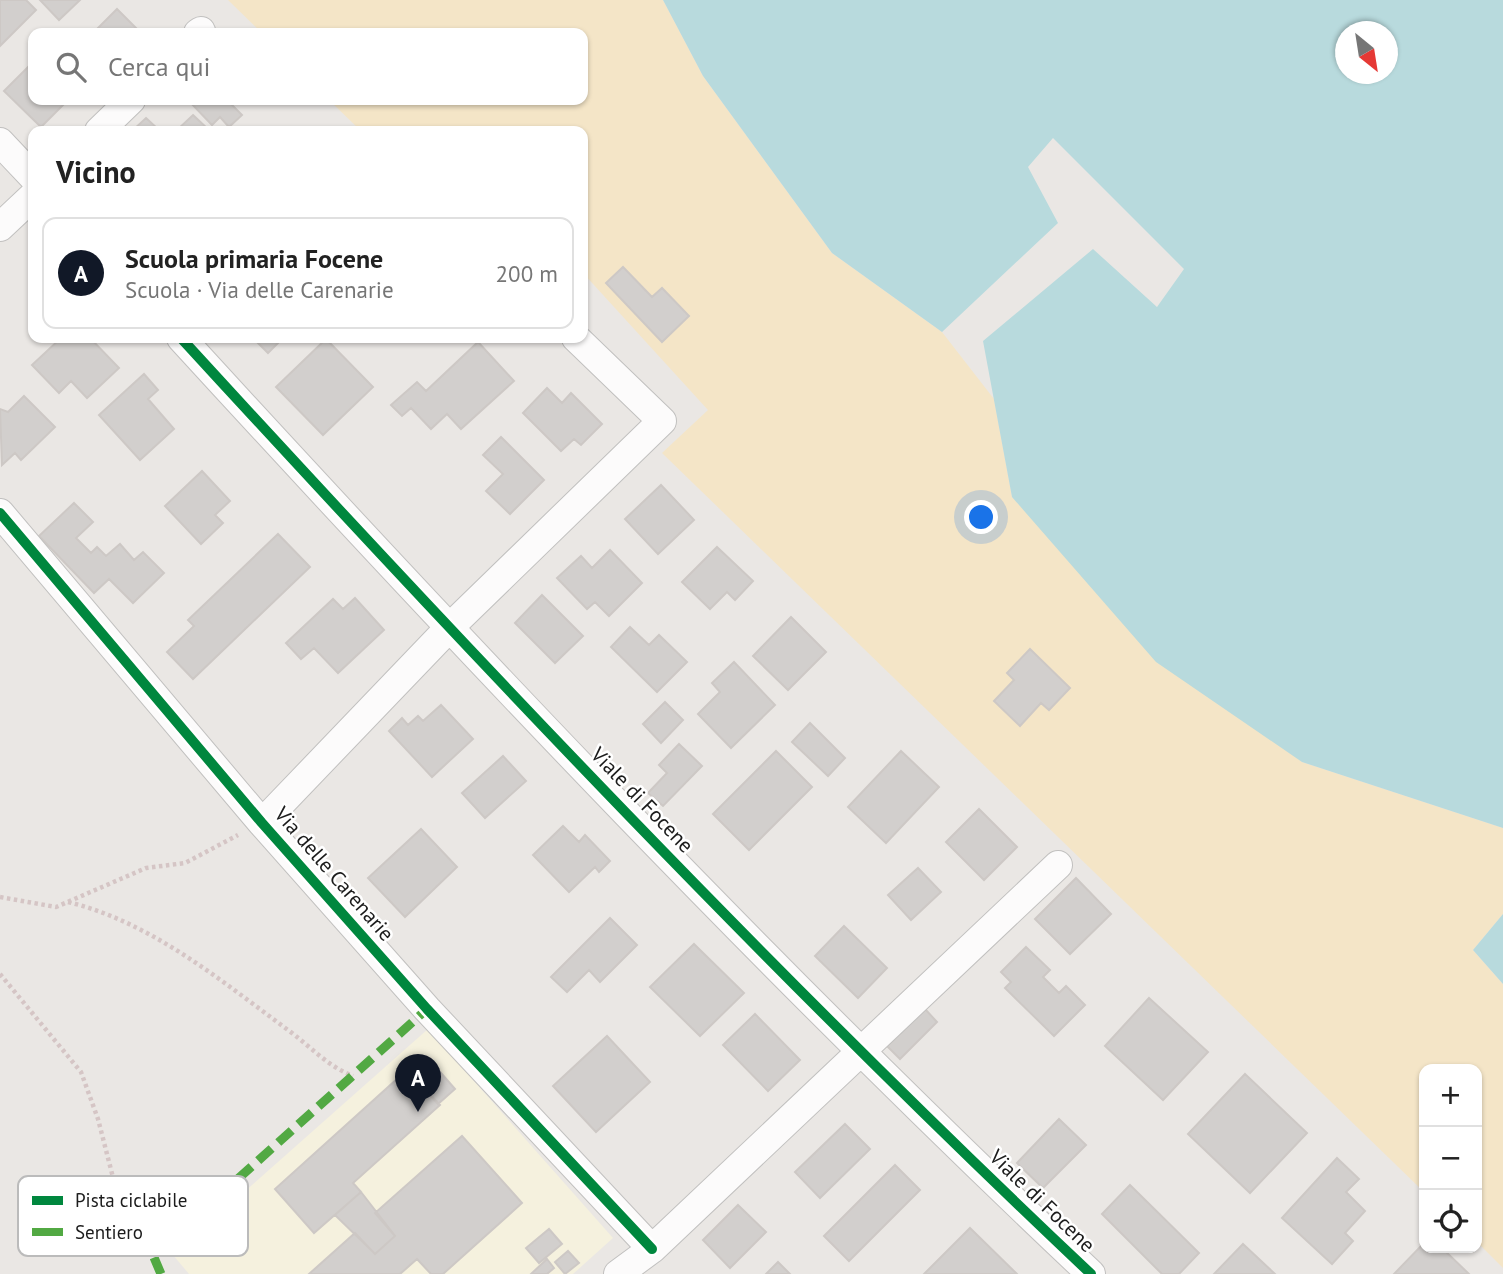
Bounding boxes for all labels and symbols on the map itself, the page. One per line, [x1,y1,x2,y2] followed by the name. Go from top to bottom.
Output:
[1335,21,1398,84] north arrow
[964,500,998,534] your location
[584,740,700,858] street label: Viale di Focene
[268,800,400,946] street label: Via delle Carenarie
[395,1054,441,1112] pin: A
[983,1143,1101,1258] street label: Viale di Focene
[18,1176,248,1256] legend
[75,1188,187,1212] text: Pista ciclabile
[75,1220,143,1244] text: Sentiero

